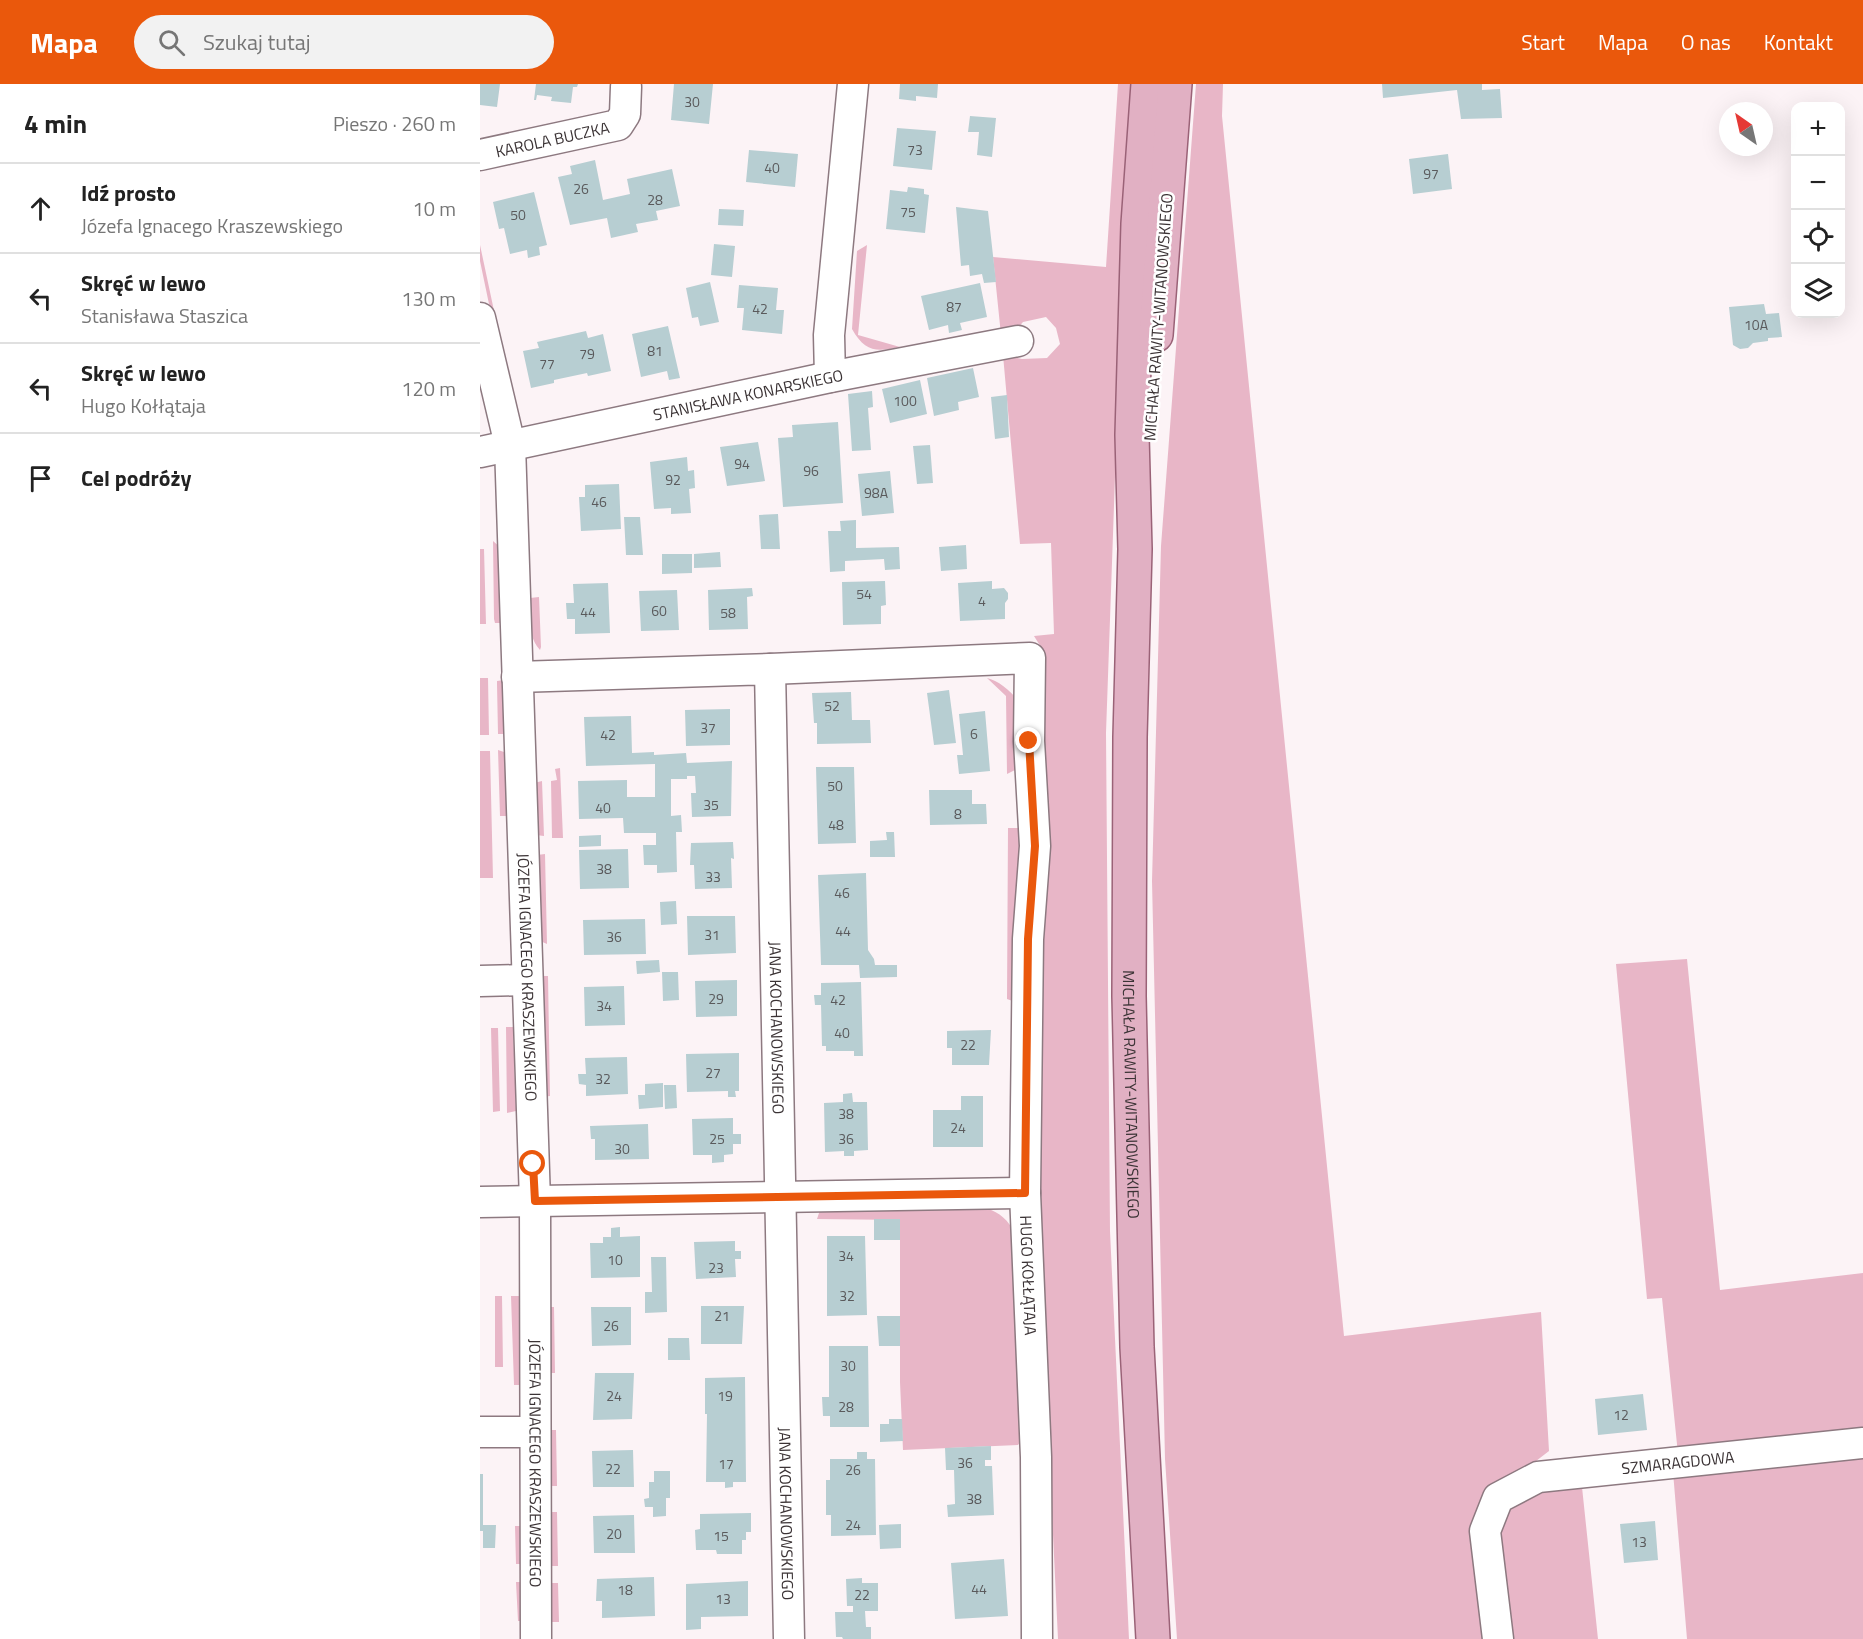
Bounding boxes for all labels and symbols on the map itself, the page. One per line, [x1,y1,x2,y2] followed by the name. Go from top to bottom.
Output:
[684,91,700,112] house number: 30
[1719,102,1773,156] north arrow
[493,115,612,163] street label: KAROLA BUCZKA
[907,139,923,160] house number: 73
[764,157,780,178] house number: 40
[1423,163,1439,184] house number: 97
[573,178,589,199] house number: 26
[647,189,663,210] house number: 28
[1137,192,1179,442] street label: MICHAŁA RAWITY-WITANOWSKIEGO
[900,201,916,222] house number: 75
[510,204,526,225] house number: 50
[946,296,962,317] house number: 87
[752,298,768,319] house number: 42
[1744,314,1769,335] house number: 10A
[647,340,663,361] house number: 81
[579,343,595,364] house number: 79
[539,353,555,374] house number: 77
[651,363,845,427] street label: STANISŁAWA KONARSKIEGO
[893,390,917,411] house number: 100
[734,453,750,474] house number: 94
[803,460,819,481] house number: 96
[665,469,681,490] house number: 92
[864,482,889,503] house number: 98A
[591,491,607,512] house number: 46
[856,583,872,604] house number: 54
[978,590,986,611] house number: 4
[651,600,667,621] house number: 60
[580,601,596,622] house number: 44
[720,602,736,623] house number: 58
[824,695,840,716] house number: 52
[700,717,716,738] house number: 37
[970,723,978,744] house number: 6
[600,724,616,745] house number: 42
[1015,727,1041,753] route end
[827,775,843,796] house number: 50
[703,794,719,815] house number: 35
[595,797,611,818] house number: 40
[954,803,962,824] house number: 8
[828,814,844,835] house number: 48
[512,853,544,1102] street label: JÓZEFA IGNACEGO KRASZEWSKIEGO
[596,858,612,879] house number: 38
[705,866,721,887] house number: 33
[834,882,850,903] house number: 46
[835,920,851,941] house number: 44
[704,924,720,945] house number: 31
[606,926,622,947] house number: 36
[763,941,791,1115] street label: JANA KOCHANOWSKIEGO
[1117,970,1146,1219] street label: MICHAŁA RAWITY-WITANOWSKIEGO
[708,988,724,1009] house number: 29
[830,989,846,1010] house number: 42
[596,995,612,1016] house number: 34
[834,1022,850,1043] house number: 40
[960,1034,976,1055] house number: 22
[705,1062,721,1083] house number: 27
[595,1068,611,1089] house number: 32
[838,1103,854,1124] house number: 38
[950,1117,966,1138] house number: 24
[709,1128,725,1149] house number: 25
[838,1128,854,1149] house number: 36
[614,1138,630,1159] house number: 30
[519,1150,545,1176] route start
[1014,1215,1043,1336] street label: HUGO KOŁŁĄTAJA
[838,1245,854,1266] house number: 34
[607,1249,623,1270] house number: 10
[708,1257,724,1278] house number: 23
[839,1285,855,1306] house number: 32
[714,1305,730,1326] house number: 21
[603,1315,619,1336] house number: 26
[523,1339,548,1587] street label: JÓZEFA IGNACEGO KRASZEWSKIEGO
[840,1355,856,1376] house number: 30
[606,1385,622,1406] house number: 24
[717,1385,733,1406] house number: 19
[838,1396,854,1417] house number: 28
[1613,1404,1629,1425] house number: 12
[773,1427,800,1600] street label: JANA KOCHANOWSKIEGO
[1620,1444,1736,1480] street label: SZMARAGDOWA
[957,1452,973,1473] house number: 36
[718,1453,734,1474] house number: 17
[605,1458,621,1479] house number: 22
[845,1459,861,1480] house number: 26
[966,1488,982,1509] house number: 38
[845,1514,861,1535] house number: 24
[606,1523,622,1544] house number: 20
[713,1525,729,1546] house number: 15
[1631,1531,1647,1552] house number: 13
[971,1578,987,1599] house number: 44
[617,1579,633,1600] house number: 18
[854,1584,870,1605] house number: 22
[715,1588,731,1609] house number: 13

